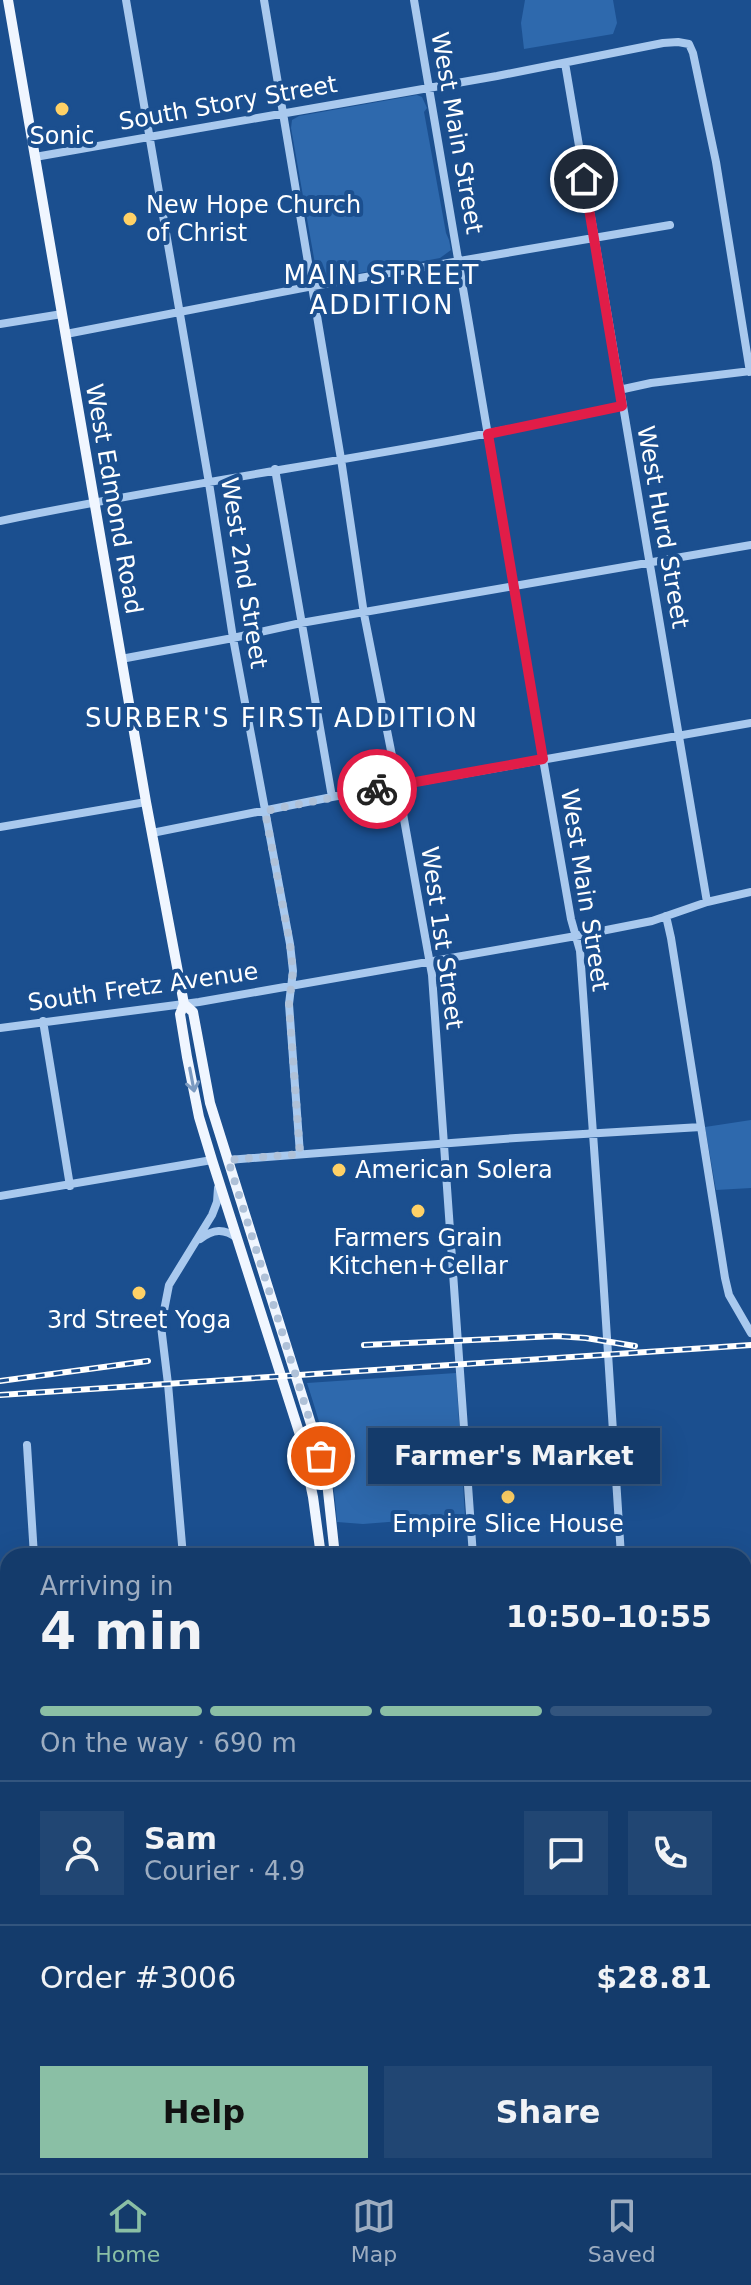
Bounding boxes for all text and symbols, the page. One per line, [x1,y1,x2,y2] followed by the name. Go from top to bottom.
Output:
[425,30,489,236] street label: West Main Street
[117,70,339,136] street label: South Story Street
[53,100,71,118] marker: Sonic
[30,122,95,150] place label: Sonic
[550,145,618,213] pin
[562,157,606,201] icon: home
[146,191,361,247] place label: New Hope Church of Christ
[121,210,139,228] marker: New Hope Church of Christ
[284,260,480,320] district label: MAIN STREET ADDITION
[80,382,148,616] street label: West Edmond Road
[631,424,695,630] street label: West Hurd Street
[215,476,273,670] street label: West 2nd Street
[85,703,479,733] district label: SURBER'S FIRST ADDITION
[337,749,417,829] courier
[355,767,399,811] icon: bike
[555,787,615,993] street label: West Main Street
[415,845,469,1031] street label: West 1st Street
[26,957,260,1017] street label: South Fretz Avenue
[185,1067,200,1092] one-way arrow
[355,1156,553,1184] place label: American Solera
[330,1161,348,1179] marker: American Solera
[409,1202,427,1220] marker: Farmers Grain Kitchen+Cellar
[328,1224,508,1280] place label: Farmers Grain Kitchen+Cellar
[130,1284,148,1302] marker: 3rd Street Yoga
[47,1306,231,1334] place label: 3rd Street Yoga
[287,1422,355,1490] pin
[369,1428,661,1484] callout: Farmer's Market
[299,1434,343,1478] icon: bag
[394,1441,634,1471] text: Farmer's Market
[499,1488,517,1506] marker: Empire Slice House
[392,1510,624,1538] place label: Empire Slice House
[40,1571,174,1601] text: Arriving in
[506,1599,712,1634] text: 10:50–10:55
[40,1601,203,1661] text: 4 min
[40,1728,297,1758] text: On the way · 690 m
[40,1811,124,1895] button: person
[524,1811,608,1895] button: chat
[628,1811,712,1895] button: phone
[144,1821,217,1856] text: Sam
[144,1856,305,1886] text: Courier · 4.9
[40,1960,236,1995] text: Order #3006
[596,1960,712,1995] text: $28.81
[40,2066,368,2158] button: Help
[384,2066,712,2158] button: Share
[95,2194,160,2267] tab: Home
[351,2194,397,2267] tab: Map
[588,2194,656,2267] tab: Saved

